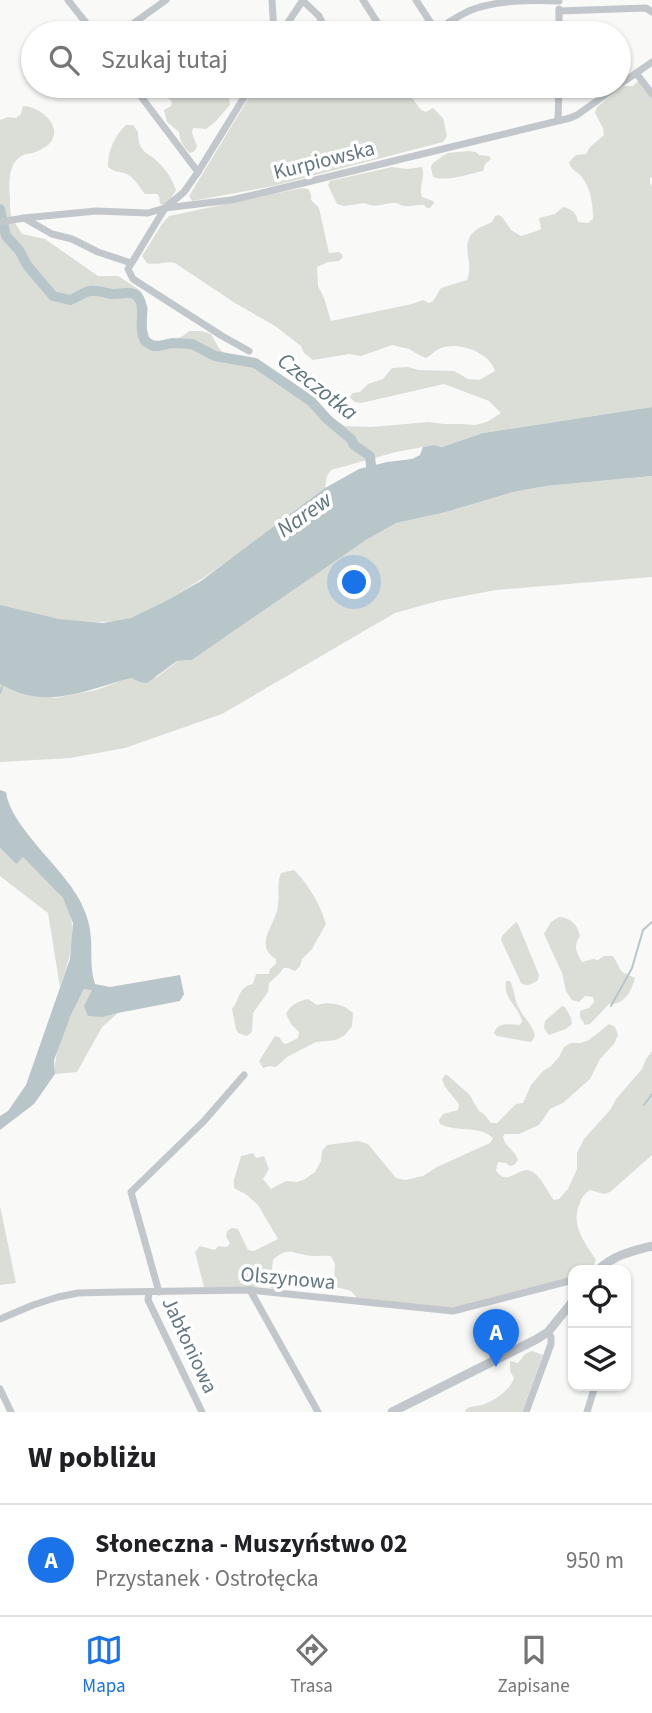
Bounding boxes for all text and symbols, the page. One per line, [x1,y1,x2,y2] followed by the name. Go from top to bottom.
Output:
[21,21,631,98] search box
[45,41,83,79] icon: search
[101,41,228,78] text: Szukaj tutaj
[270,133,378,187] street label: Kurpiowska
[270,344,365,428] water label: Czeczotka
[270,483,339,545] water label: Narew
[337,565,371,599] your location
[239,1259,337,1297] street label: Olszynowa
[568,1265,631,1391] map controls
[568,1265,631,1328] button: locate
[155,1292,225,1398] street label: Jabłoniowa
[473,1309,519,1367] pin: A
[568,1328,631,1391] button: layers
[28,1436,157,1479] text: W pobliżu
[95,1525,408,1562] text: Słoneczna - Muszyństwo 02
[44,1544,58,1577] text: A
[566,1544,624,1577] text: 950 m
[95,1562,319,1595] text: Przystanek · Ostrołęcka
[82,1631,126,1700] tab: Mapa
[290,1631,333,1700] tab: Trasa
[498,1631,570,1700] tab: Zapisane

